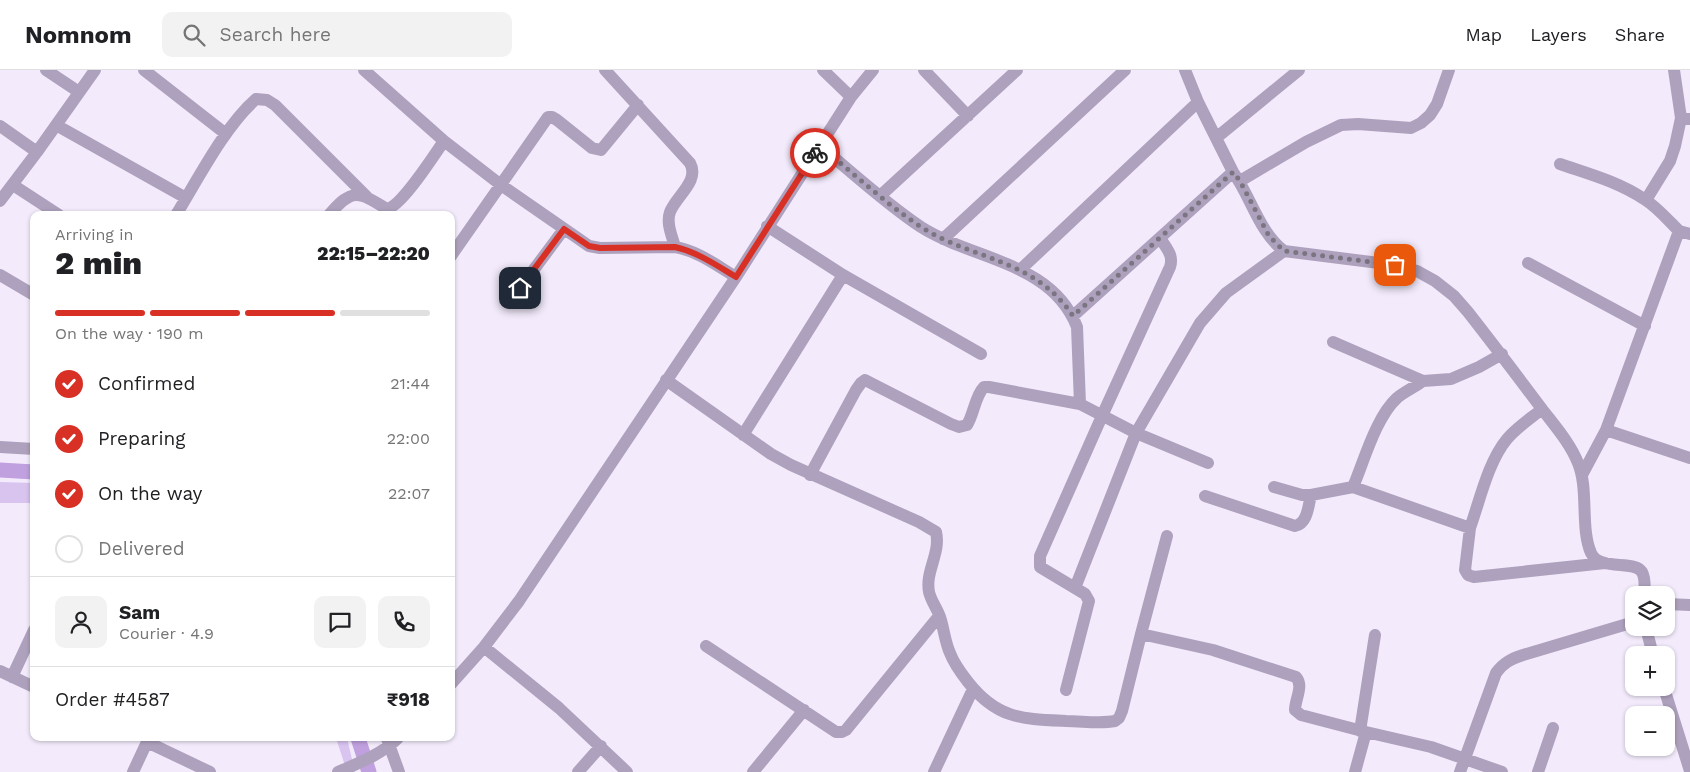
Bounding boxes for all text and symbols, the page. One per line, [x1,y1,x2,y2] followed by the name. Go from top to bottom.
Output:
[162,12,512,57] search box
[25,21,132,49] text: Nomnom
[180,21,208,49] icon: search
[220,23,331,46] text: Search here
[1465,24,1502,45] text: Map
[1530,24,1587,45] text: Layers
[1615,24,1665,45] text: Share
[790,128,840,178] courier
[801,139,829,167] icon: bike
[55,225,133,244] text: Arriving in
[317,242,430,265] text: 22:15–22:20
[55,244,142,282] text: 2 min
[1374,244,1416,286] pin
[1381,251,1409,279] icon: bag
[499,267,541,309] pin
[506,274,534,302] icon: home
[55,324,204,343] text: On the way · 190 m
[55,370,83,398] icon: check
[98,372,195,395] text: Confirmed
[390,374,430,393] text: 21:44
[55,425,83,453] icon: check
[98,427,185,450] text: Preparing
[387,429,430,448] text: 22:00
[55,480,83,508] icon: check
[98,482,202,505] text: On the way
[388,484,430,503] text: 22:07
[98,537,185,560] text: Delivered
[1625,586,1675,756] map controls
[1625,586,1675,636] button: layers
[55,596,107,648] button: person
[314,596,366,648] button: chat
[378,596,430,648] button: phone
[119,601,160,624] text: Sam
[119,624,214,643] text: Courier · 4.9
[1625,646,1675,696] button: +
[55,688,170,711] text: Order #4587
[387,688,430,711] text: ₹918
[1625,706,1675,756] button: −

